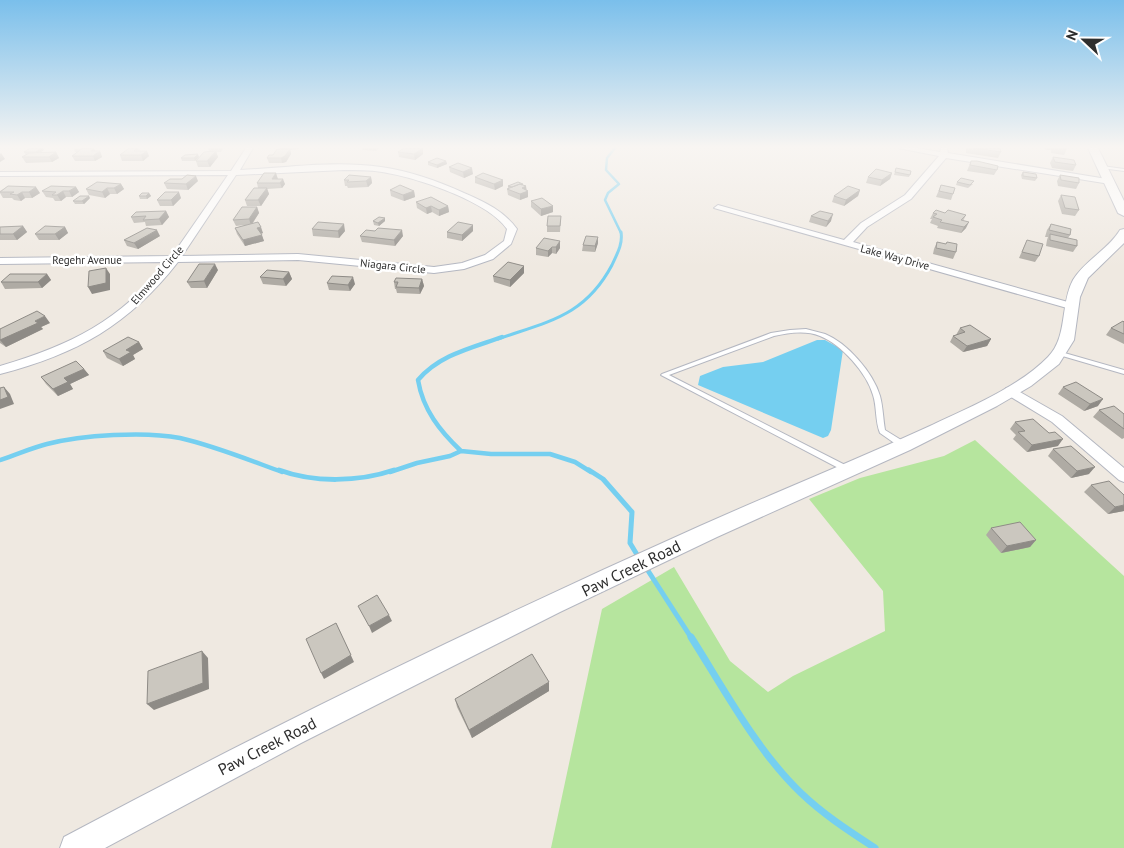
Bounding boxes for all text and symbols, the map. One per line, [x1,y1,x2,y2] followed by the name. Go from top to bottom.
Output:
[1059,15,1109,65] north arrow
[1062,27,1082,43] text: N
[859,241,931,273] street label: Lake Way Drive
[128,242,187,307] street label: Elmwood Circle
[52,253,122,267] street label: Regehr Avenue
[359,256,427,276] street label: Niagara Circle
[578,535,684,601] street label: Paw Creek Road
[214,713,320,779] street label: Paw Creek Road

